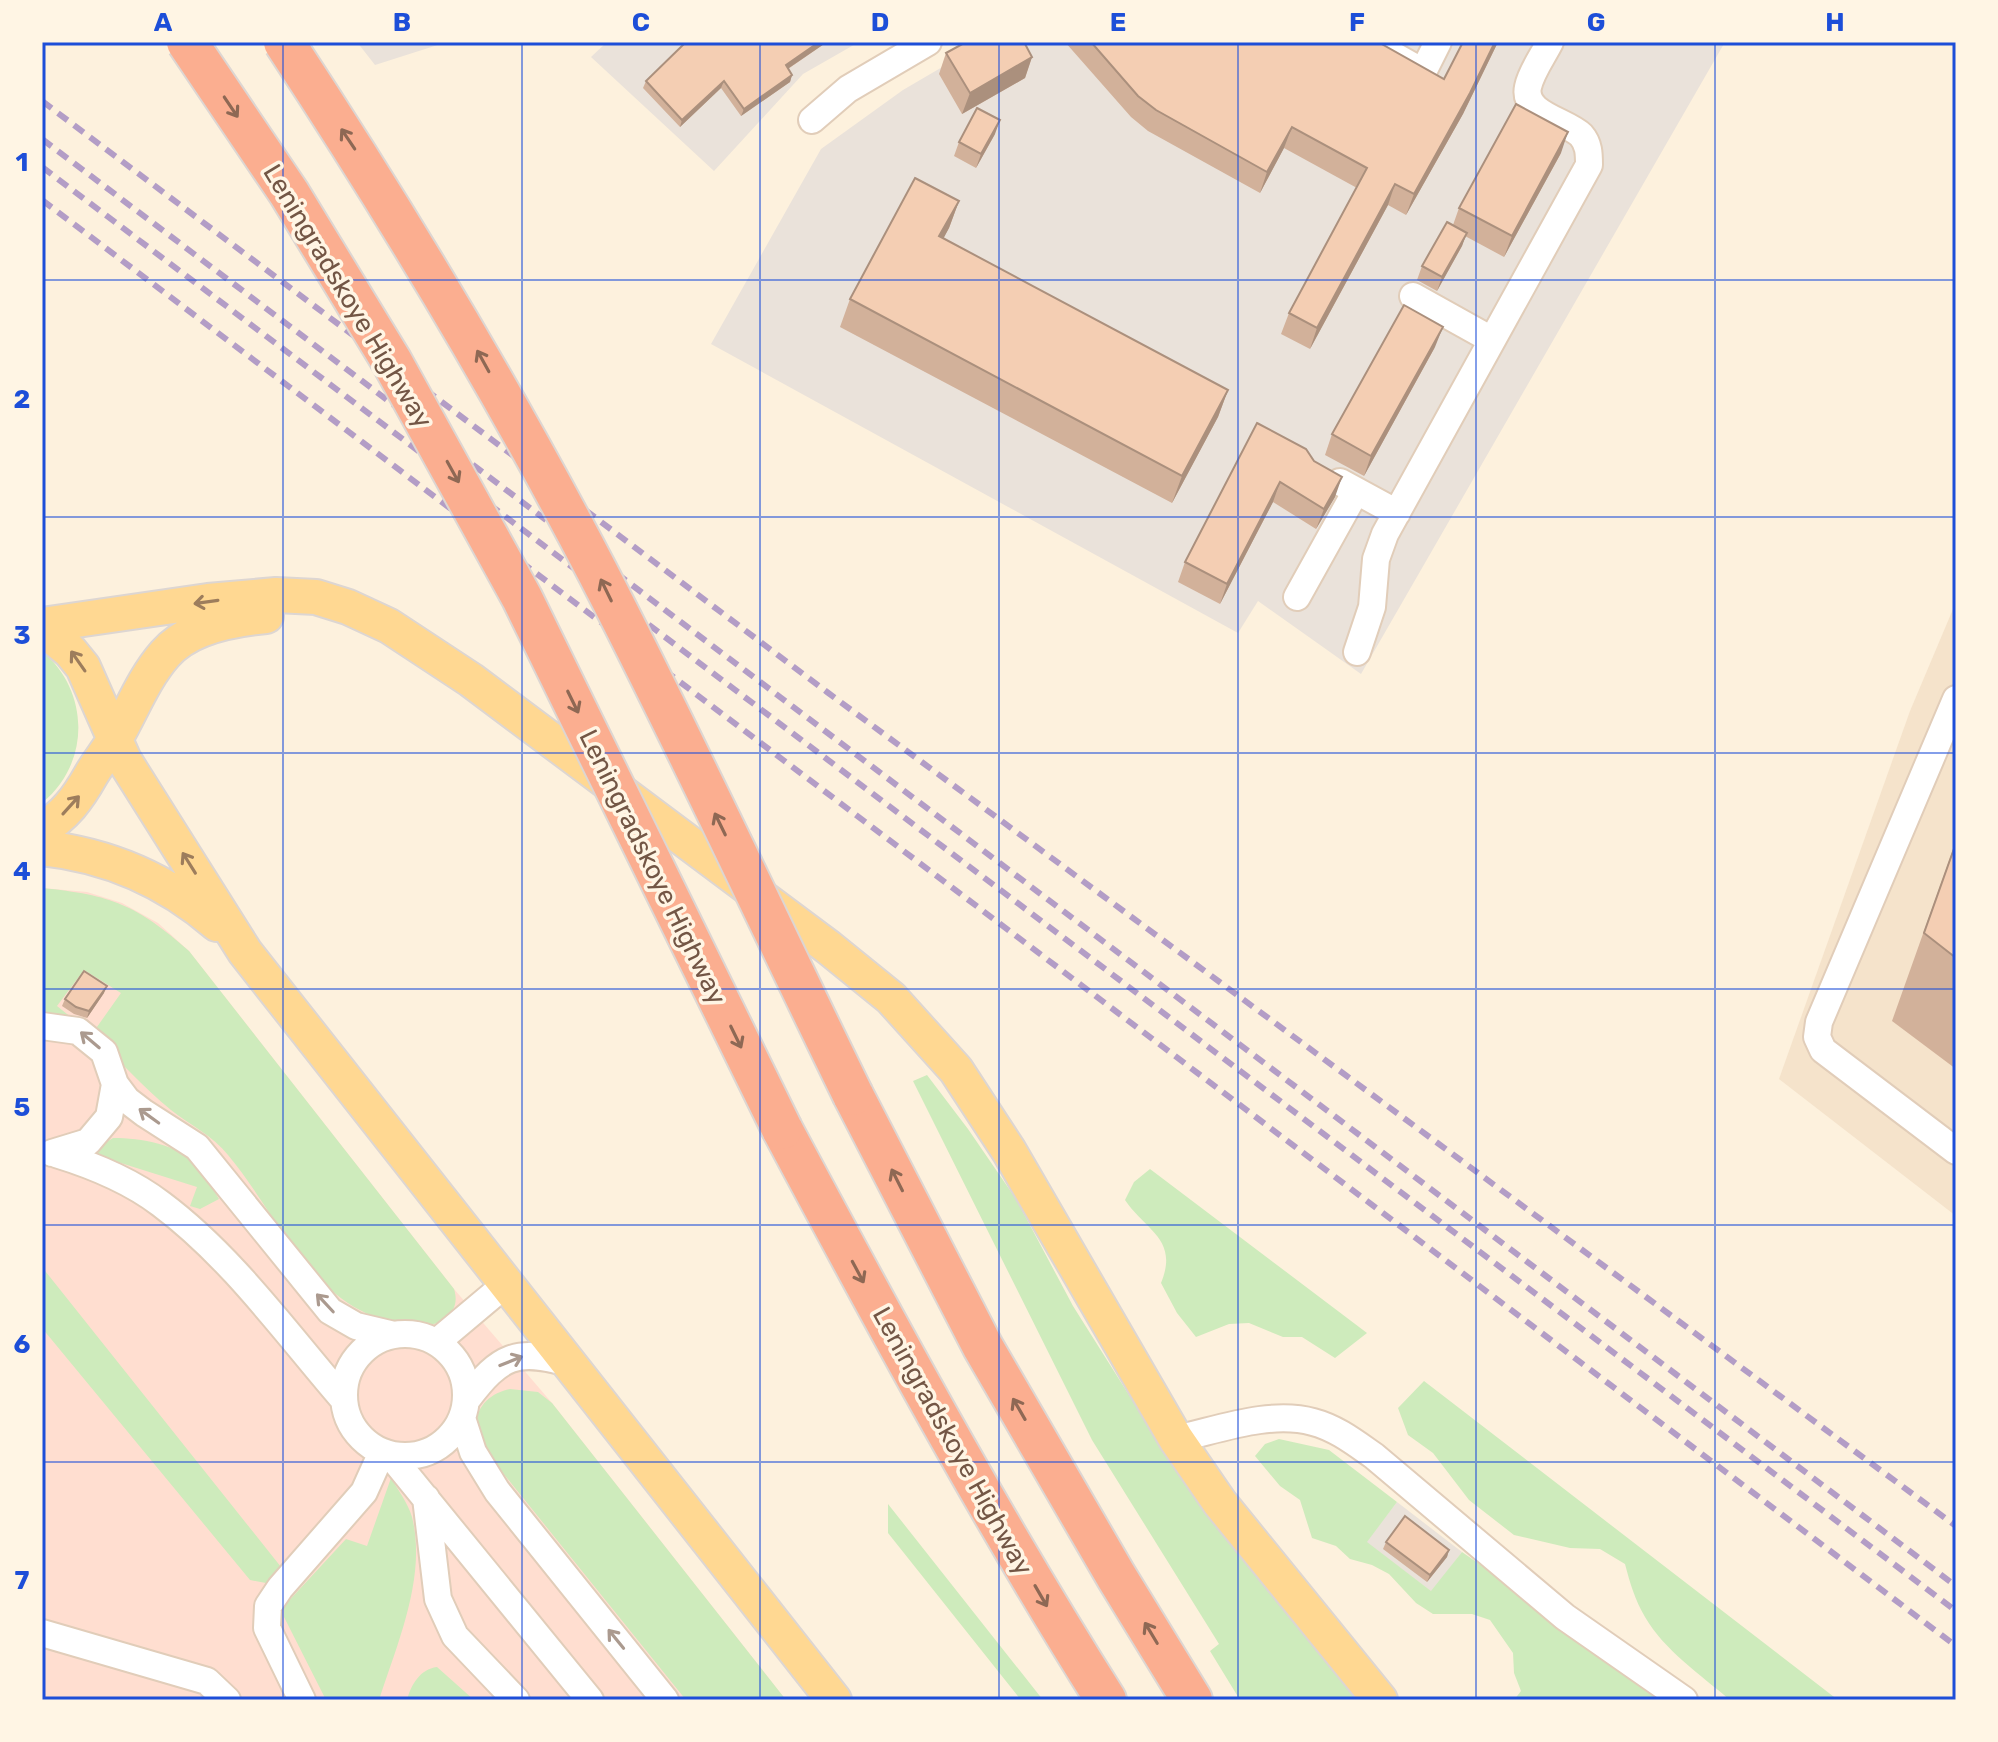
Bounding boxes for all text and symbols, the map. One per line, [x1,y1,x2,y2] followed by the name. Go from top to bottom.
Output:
[154,7,173,38] text: A
[393,7,411,38] text: B
[632,7,650,38] text: C
[871,7,889,38] text: D
[1110,7,1126,38] text: E
[1349,7,1365,38] text: F
[1587,7,1605,38] text: G
[1825,7,1845,38] text: H
[222,95,239,117] one-way arrow
[340,128,356,151] one-way arrow
[16,147,28,178] text: 1
[257,159,439,434] street label: Leningradskoye Highway
[474,350,490,374] one-way arrow
[14,384,30,415] text: 2
[445,460,461,483] one-way arrow
[598,578,613,602] one-way arrow
[193,595,219,610] one-way arrow
[13,620,31,651] text: 3
[69,651,86,672] one-way arrow
[566,690,581,714] one-way arrow
[572,725,733,1010] street label: Leningradskoye Highway
[61,795,80,815] one-way arrow
[712,812,728,836] one-way arrow
[180,852,197,874] one-way arrow
[13,856,31,887] text: 4
[729,1024,745,1048] one-way arrow
[80,1031,100,1049] one-way arrow
[14,1092,30,1123] text: 5
[138,1108,160,1124] one-way arrow
[888,1169,904,1192] one-way arrow
[851,1260,867,1283] one-way arrow
[317,1294,335,1314] one-way arrow
[866,1302,1039,1581] street label: Leningradskoye Highway
[14,1329,31,1360] text: 6
[498,1353,523,1367] one-way arrow
[1011,1398,1026,1422] one-way arrow
[15,1565,30,1596] text: 7
[1033,1584,1049,1607] one-way arrow
[1143,1623,1159,1645] one-way arrow
[607,1629,625,1650] one-way arrow

